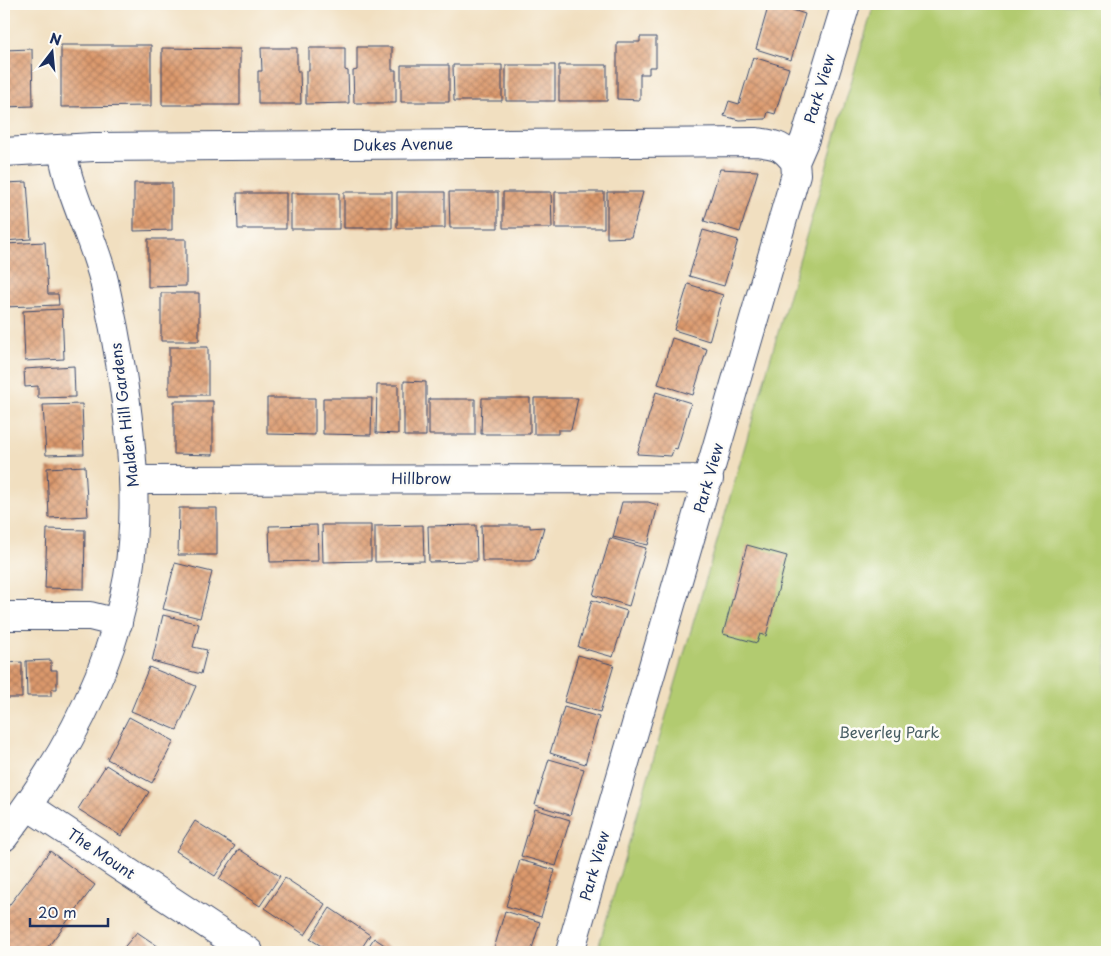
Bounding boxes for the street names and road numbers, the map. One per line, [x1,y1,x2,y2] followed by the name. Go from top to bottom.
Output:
[797,51,840,126] street label: Park View
[353,131,453,156] street label: Dukes Avenue
[103,341,144,489] street label: Malden Hill Gardens
[687,440,729,515] street label: Park View
[391,466,451,489] street label: Hillbrow
[63,821,140,884] street label: The Mount
[573,828,615,903] street label: Park View

